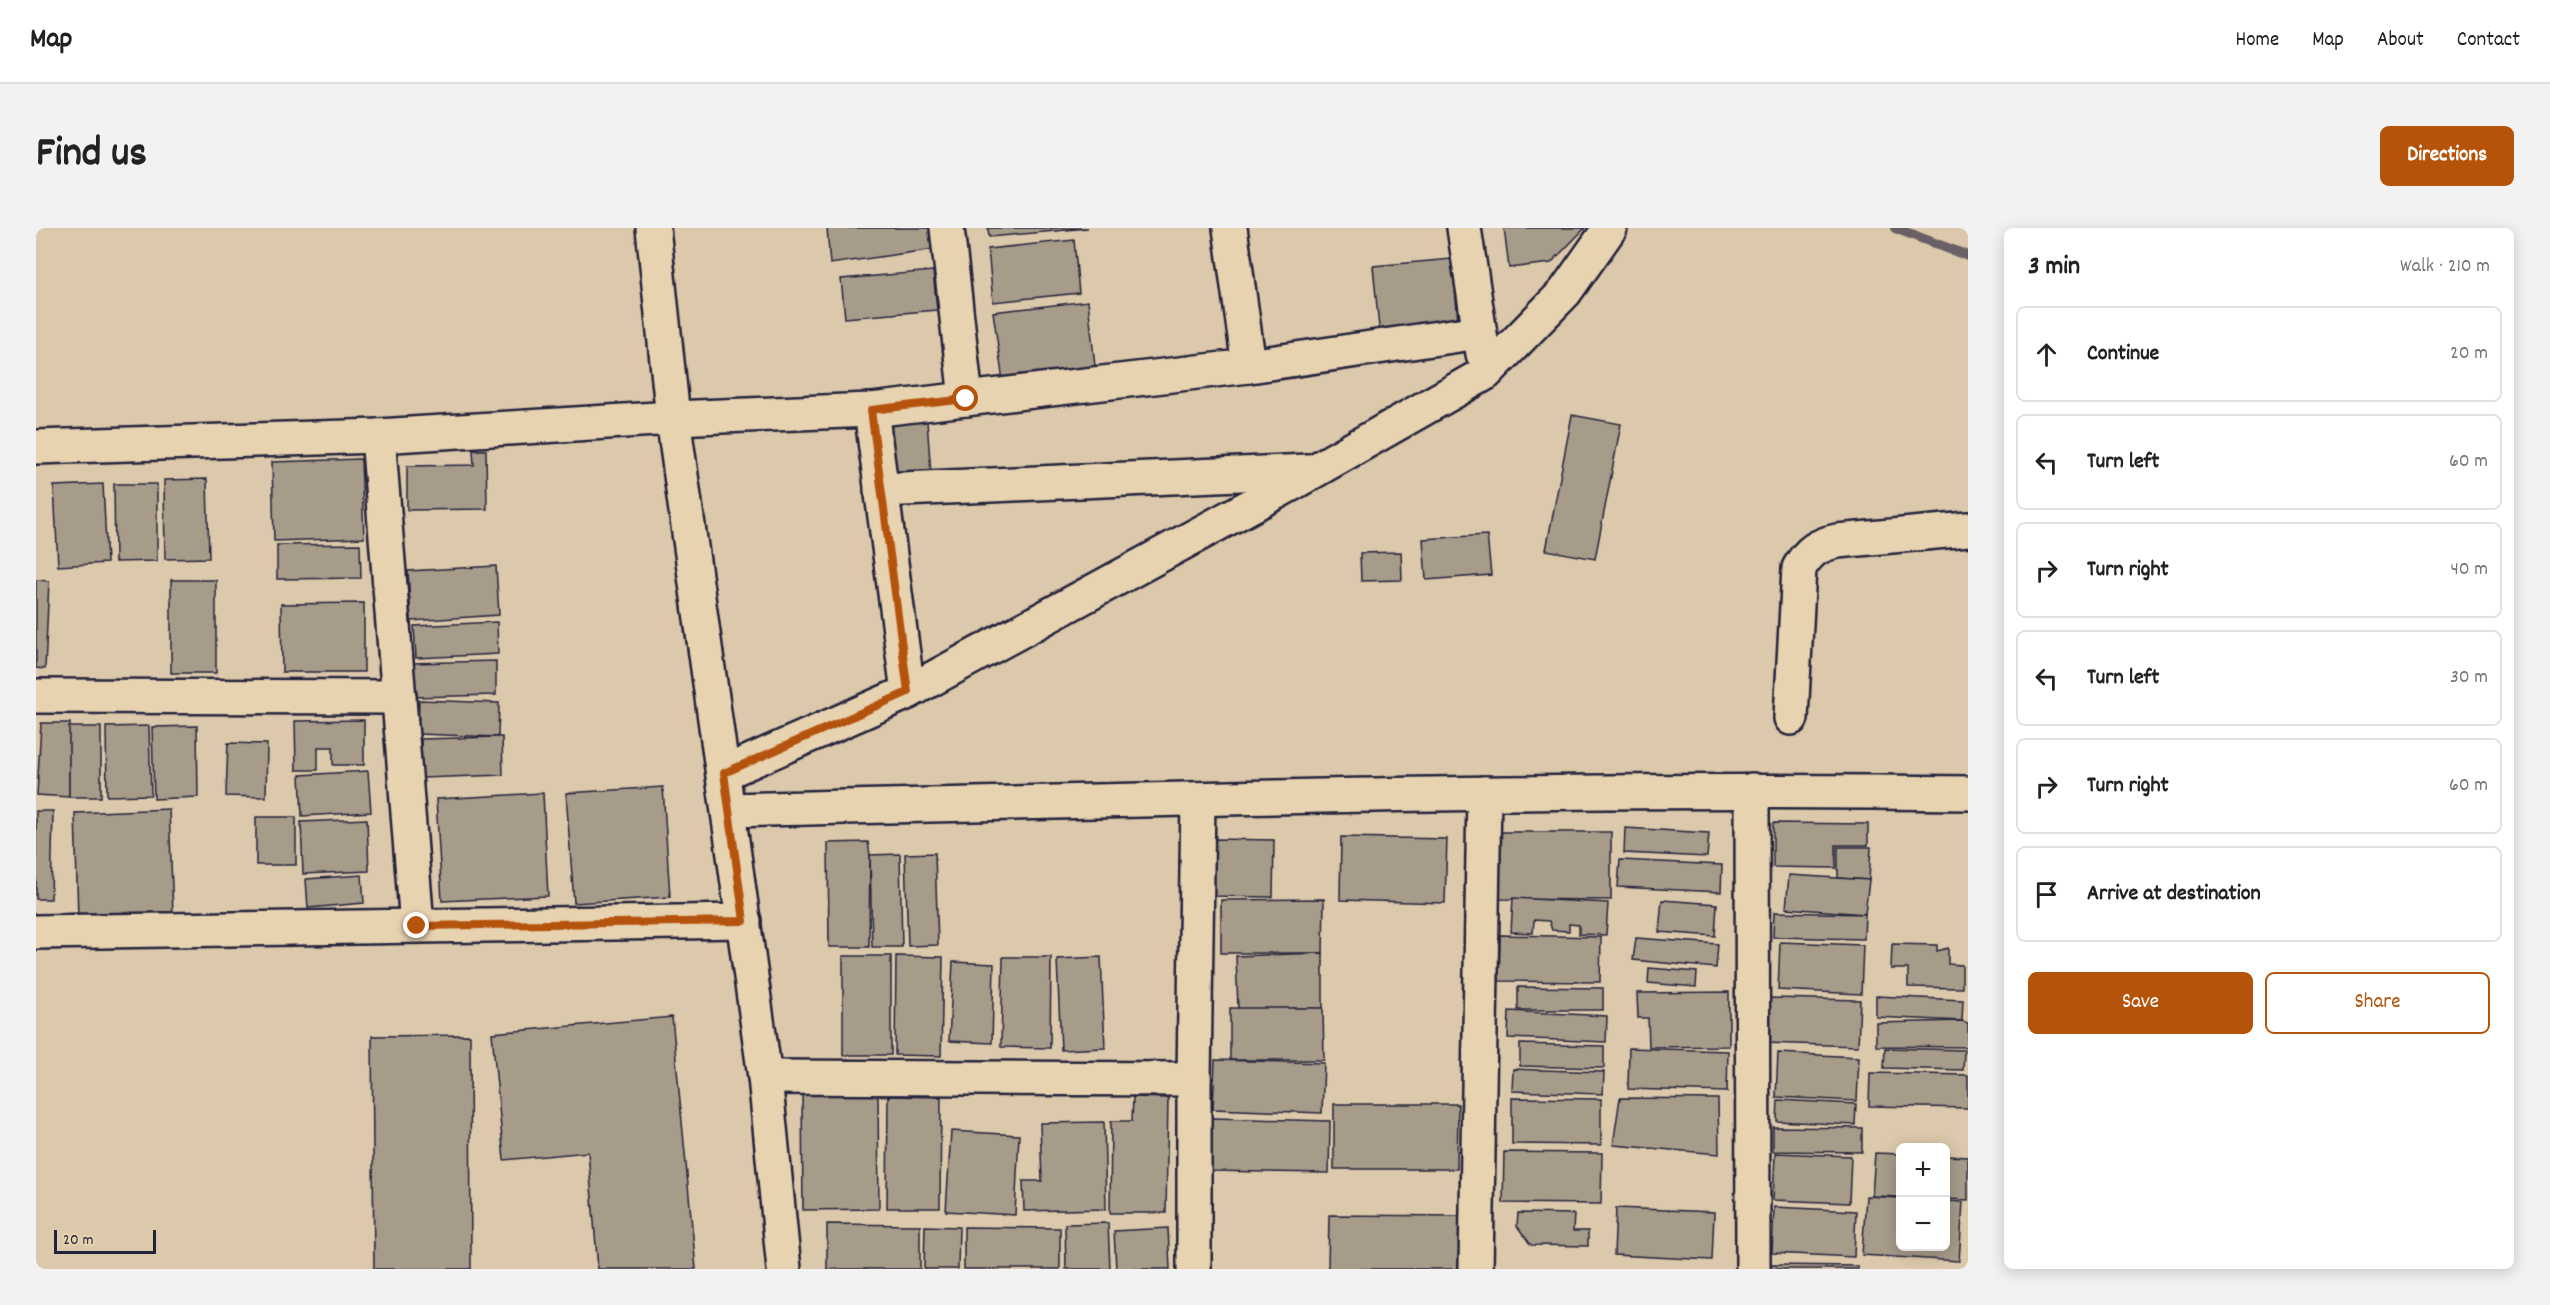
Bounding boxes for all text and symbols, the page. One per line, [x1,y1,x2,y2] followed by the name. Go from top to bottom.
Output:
[30,21,72,61] text: Map
[2235,26,2279,56] text: Home
[2312,26,2344,56] text: Map
[2377,26,2424,56] text: About
[2457,26,2520,56] text: Contact
[36,126,147,186] text: Find us
[2380,126,2514,186] button: Directions
[2028,249,2080,286] text: 3 min
[2400,253,2490,281] text: Walk · 210 m
[2030,338,2063,371] icon: ahead
[2087,339,2159,370] text: Continue
[2450,340,2488,368] text: 20 m
[952,385,978,411] route start
[2030,446,2063,479] icon: left
[2087,447,2159,478] text: Turn left
[2449,448,2488,476] text: 60 m
[2030,554,2063,587] icon: right
[2087,555,2169,586] text: Turn right
[2450,556,2488,584] text: 40 m
[2030,662,2063,695] icon: left
[2087,663,2159,694] text: Turn left
[2450,664,2488,692] text: 30 m
[2030,770,2063,803] icon: right
[2087,771,2169,802] text: Turn right
[2449,772,2488,800] text: 60 m
[2030,878,2063,911] icon: arrive
[2087,879,2261,910] text: Arrive at destination
[403,912,429,938] route end
[2028,972,2253,1034] button: Save
[2265,972,2490,1034] button: Share
[1896,1143,1950,1251] map controls
[1896,1143,1950,1197] button: +
[1896,1197,1950,1251] button: −
[54,1227,156,1254] scale bar
[63,1229,93,1252] text: 20 m

